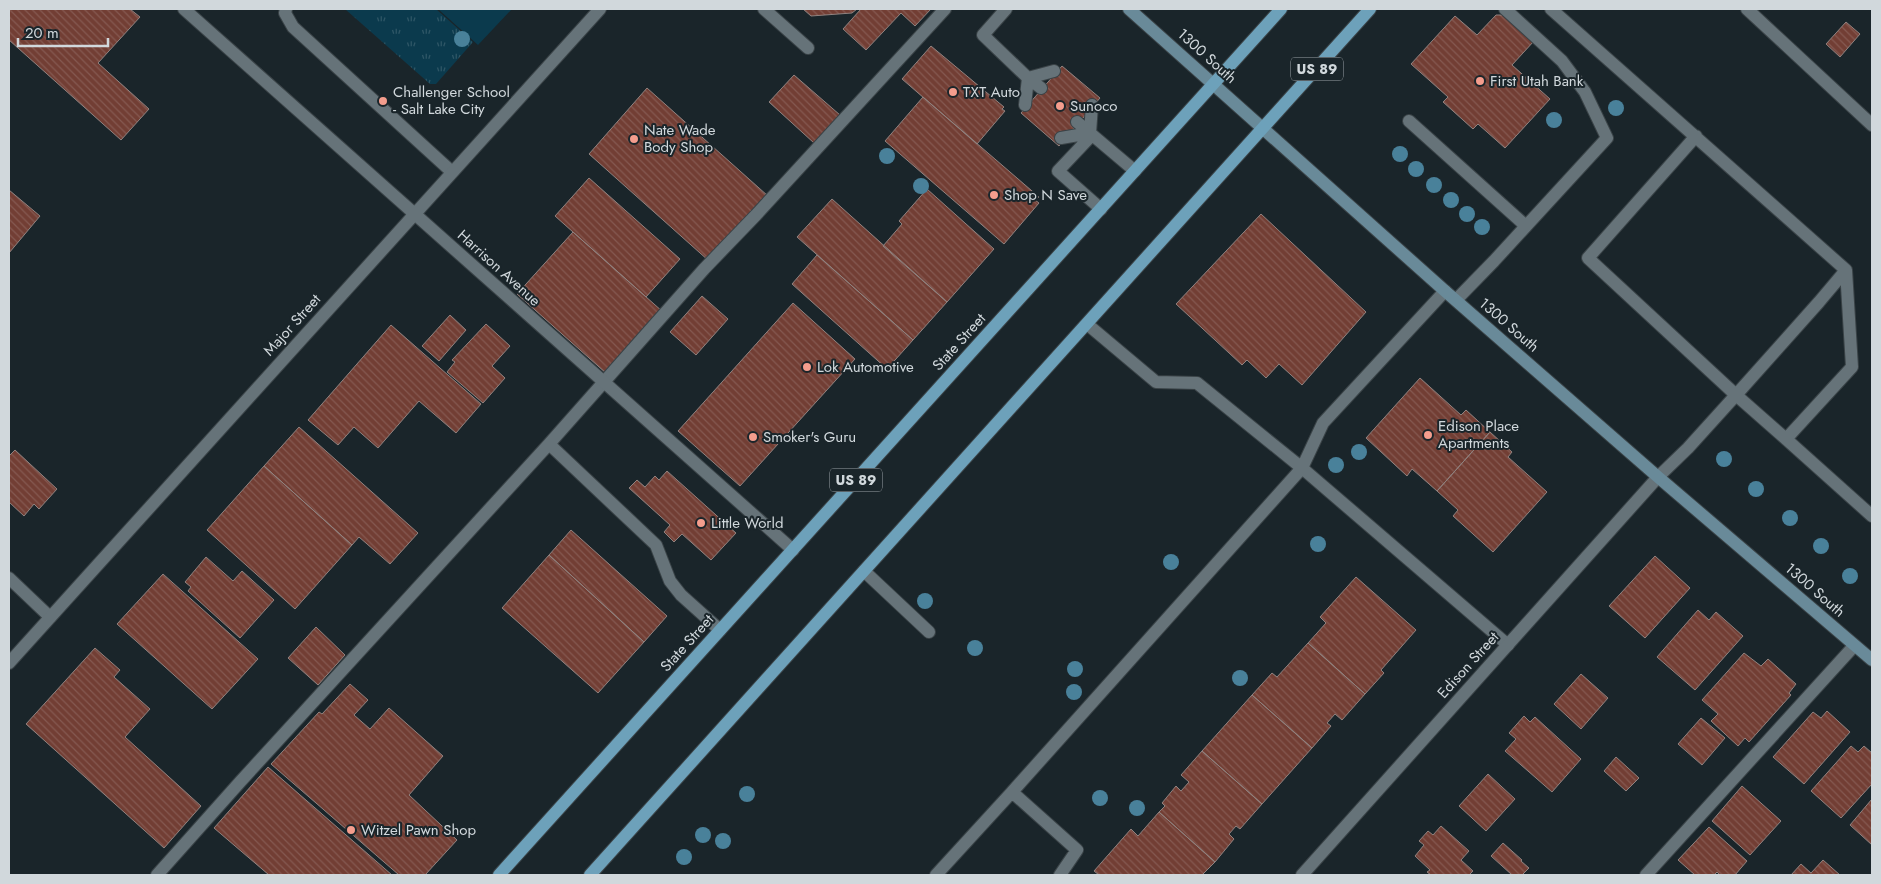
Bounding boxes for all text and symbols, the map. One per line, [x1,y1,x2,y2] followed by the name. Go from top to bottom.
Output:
[18,15,108,47] scale bar
[25,22,59,44] text: 20 m
[1172,23,1242,89] street label: 1300 South
[1291,58,1343,80] road number: US 89
[1490,70,1584,92] place label: First Utah Bank
[1474,75,1486,87] marker: First Utah Bank
[393,81,510,120] place label: Challenger School - Salt Lake City
[963,81,1020,103] place label: TXT Auto
[947,86,959,98] marker: TXT Auto
[377,95,389,107] marker: Challenger School - Salt Lake City
[1070,95,1118,117] place label: Sunoco
[1054,100,1066,112] marker: Sunoco
[644,119,716,158] place label: Nate Wade Body Shop
[628,133,640,145] marker: Nate Wade Body Shop
[1004,184,1087,206] place label: Shop N Save
[988,189,1000,201] marker: Shop N Save
[452,225,546,312] street label: Harrison Avenue
[258,289,326,361] street label: Major Street
[1474,293,1544,357] street label: 1300 South
[927,308,991,376] street label: State Street
[817,356,914,378] place label: Lok Automotive
[801,361,813,373] marker: Lok Automotive
[1438,415,1519,454] place label: Edison Place Apartments
[763,426,856,448] place label: Smoker's Guru
[1422,429,1434,441] marker: Edison Place Apartments
[747,431,759,443] marker: Smoker's Guru
[830,468,882,492] road number: US 89
[711,512,784,534] place label: Little World
[695,517,707,529] marker: Little World
[1780,558,1850,622] street label: 1300 South
[655,609,719,677] street label: State Street
[1432,626,1504,703] street label: Edison Street
[361,819,476,841] place label: Witzel Pawn Shop
[345,824,357,836] marker: Witzel Pawn Shop

